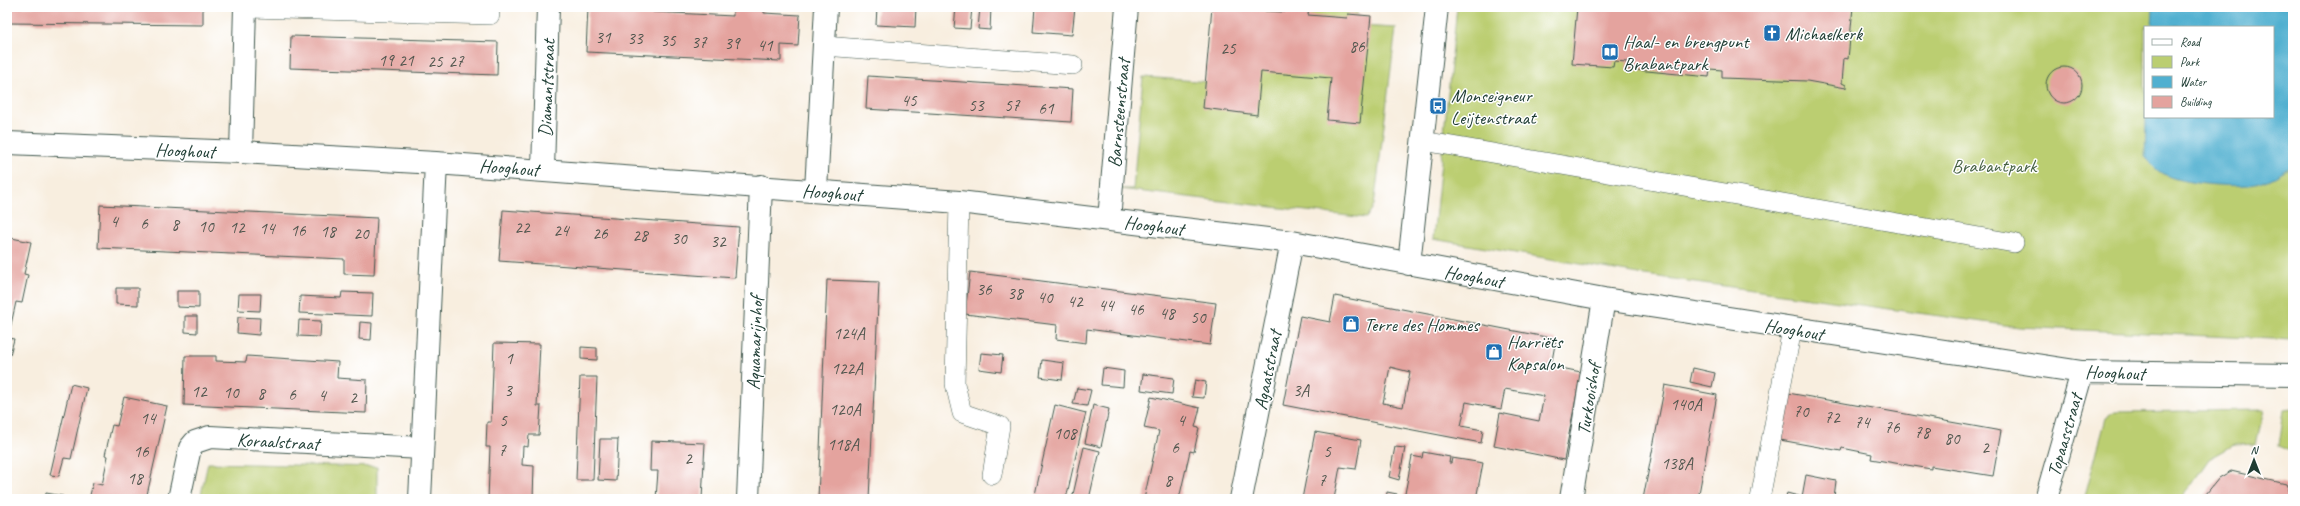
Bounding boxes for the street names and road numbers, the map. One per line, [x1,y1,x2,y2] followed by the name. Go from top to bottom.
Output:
[533,37,561,137] street label: Diamantstraat
[1102,55,1136,168] street label: Barnsteenstraat
[155,138,218,164] street label: Hooghout
[478,154,542,182] street label: Hooghout
[801,179,865,207] street label: Hooghout
[1123,210,1188,242] street label: Hooghout
[1442,260,1508,294] street label: Hooghout
[741,291,769,390] street label: Aquamarijnhof
[1763,313,1828,347] street label: Hooghout
[1249,326,1288,412] street label: Agaatstraat
[1571,357,1607,437] street label: Turkooishof
[2085,360,2148,386] street label: Hooghout
[2042,389,2089,479] street label: Topaasstraat
[236,428,322,456] street label: Koraalstraat

